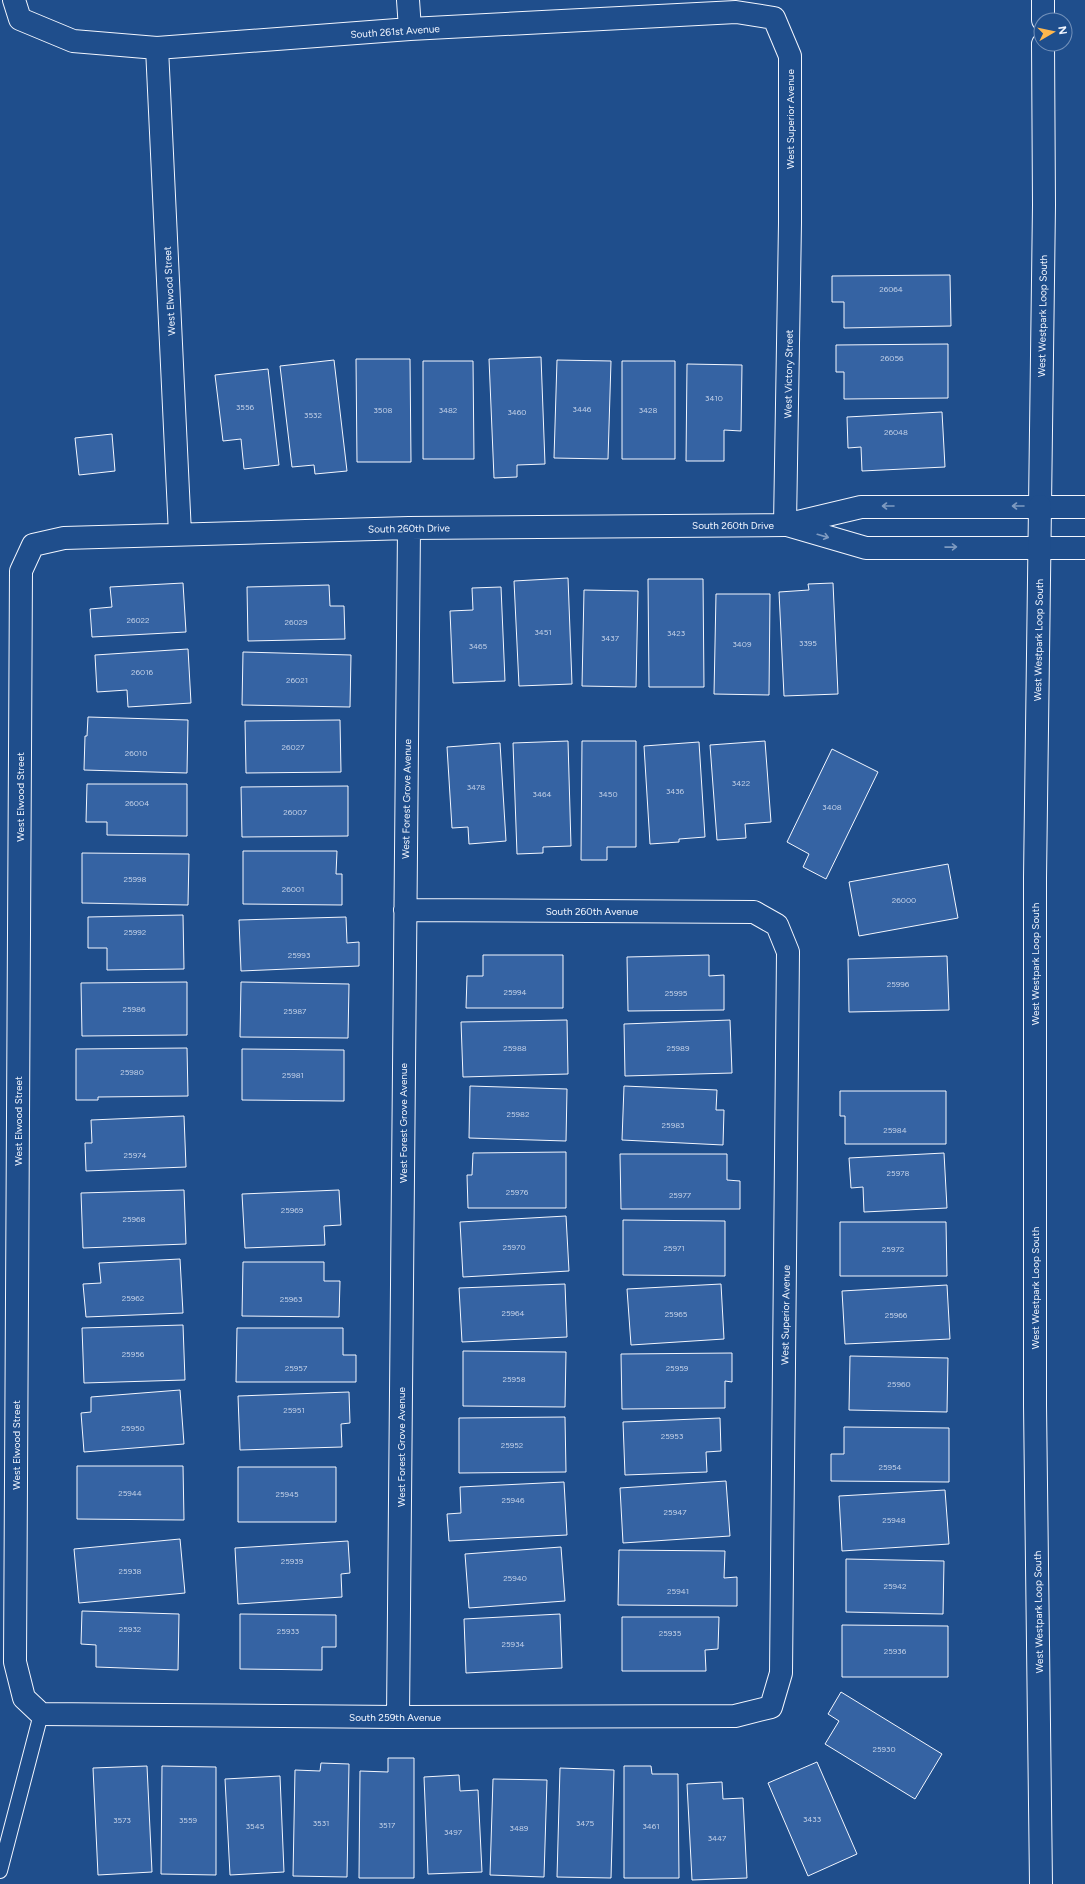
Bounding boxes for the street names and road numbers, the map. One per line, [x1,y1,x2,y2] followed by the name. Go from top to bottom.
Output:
[350,22,441,41] street label: South 261st Avenue
[784,69,797,169] street label: West Superior Avenue
[161,246,178,336] street label: West Elwood Street
[1035,254,1050,377] street label: West Westpark Loop South
[781,329,796,419] street label: West Victory Street
[692,519,775,532] street label: South 260th Drive
[368,521,451,536] street label: South 260th Drive
[1031,578,1046,701] street label: West Westpark Loop South
[399,738,414,859] street label: West Forest Grove Avenue
[14,752,27,842] street label: West Elwood Street
[1029,902,1042,1025] street label: West Westpark Loop South
[546,905,639,918] street label: South 260th Avenue
[397,1062,410,1183] street label: West Forest Grove Avenue
[12,1076,25,1166] street label: West Elwood Street
[1029,1226,1042,1349] street label: West Westpark Loop South
[778,1264,793,1365] street label: West Superior Avenue
[395,1386,408,1507] street label: West Forest Grove Avenue
[10,1400,23,1490] street label: West Elwood Street
[1031,1550,1046,1673] street label: West Westpark Loop South
[349,1711,442,1724] street label: South 259th Avenue

